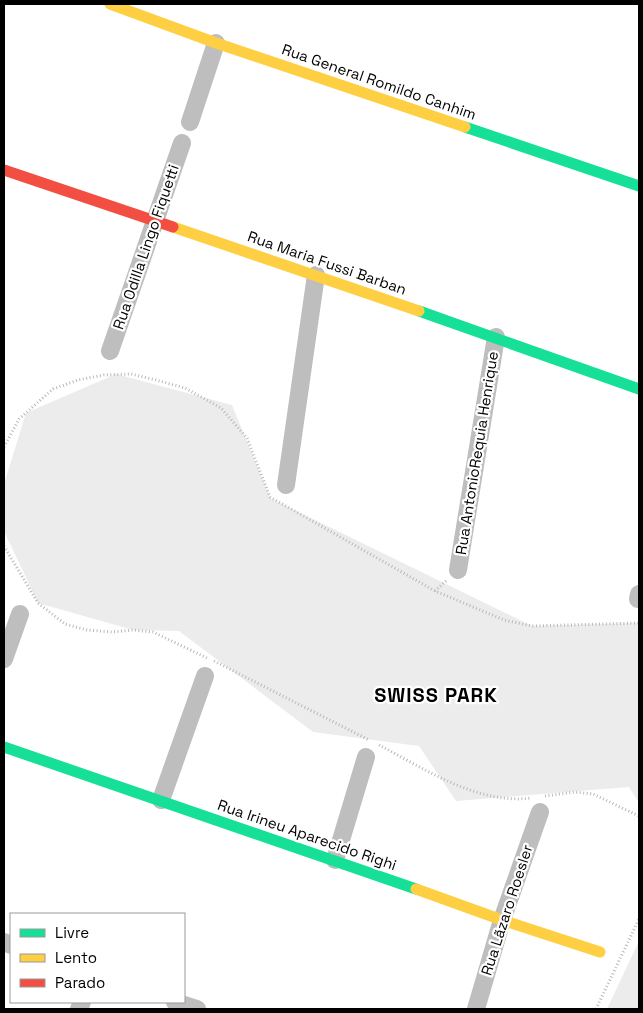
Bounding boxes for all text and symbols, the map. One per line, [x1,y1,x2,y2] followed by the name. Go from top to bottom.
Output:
[279,39,479,124] street label: Rua General Romildo Canhim
[108,162,183,332] street label: Rua Odilla Lingo Fiquetti
[245,226,409,299] street label: Rua Maria Fussi Barban
[451,350,502,556] street label: Rua AntonioRequia Henrique
[374,682,498,708] district label: SWISS PARK
[215,795,399,874] street label: Rua Irineu Aparecido Righi
[476,842,537,978] street label: Rua Lãzaro Roesler
[10,913,185,1003] legend
[55,923,89,942] text: Livre
[55,948,97,967] text: Lento
[55,973,105,992] text: Parado

